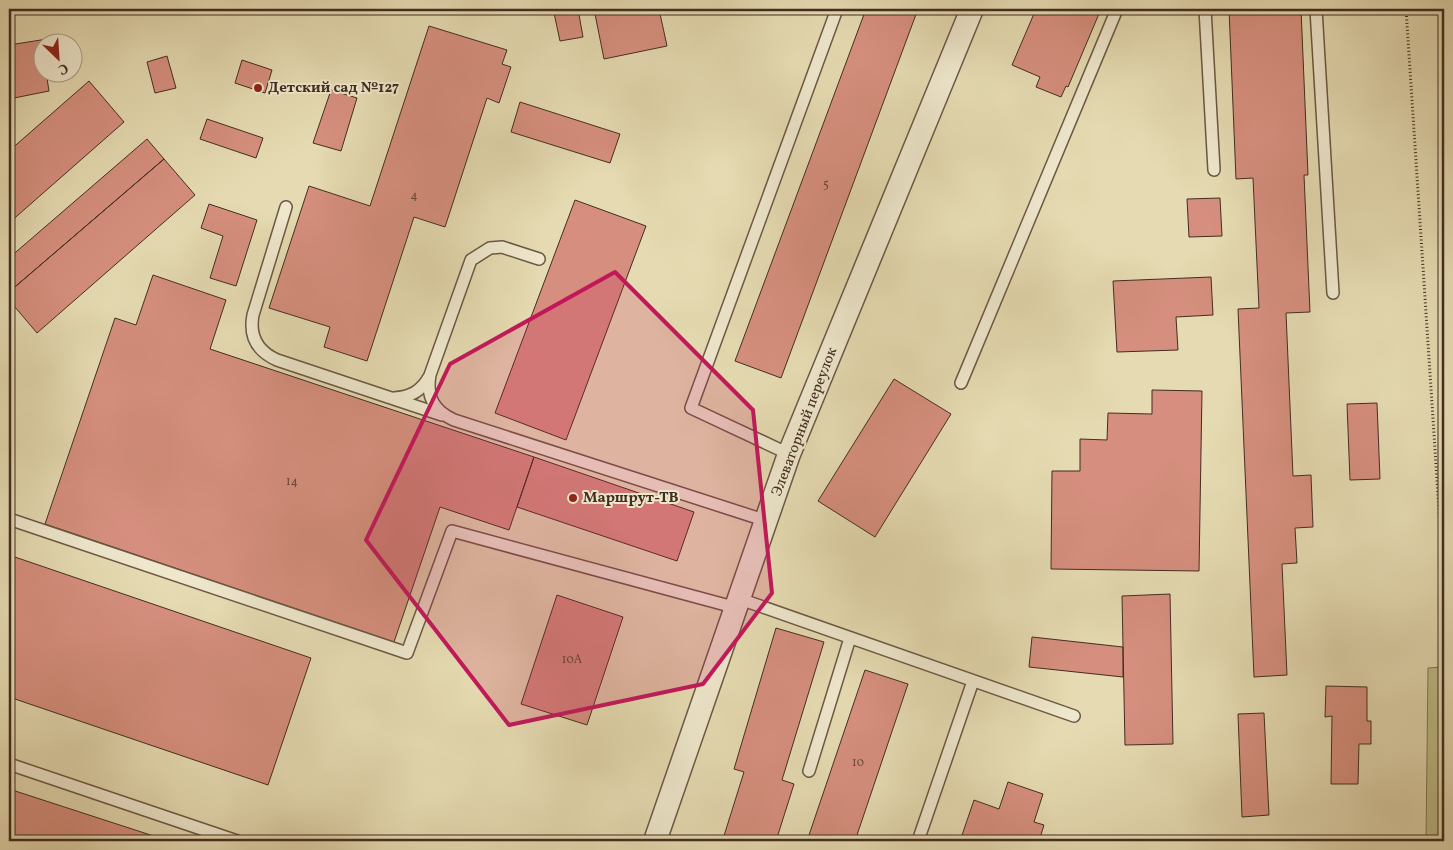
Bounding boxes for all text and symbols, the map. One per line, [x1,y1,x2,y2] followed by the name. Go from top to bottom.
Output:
[32,32,82,82] north arrow
[55,58,71,79] text: С
[268,78,399,99] place label: Детский сад №127
[252,82,264,94] marker: Детский сад №127
[823,177,829,193] house number: 5
[410,188,418,204] house number: 4
[767,344,843,500] street label: Элеваторный переулок
[286,474,298,490] house number: 14
[583,488,679,509] place label: Маршрут-ТВ
[567,492,579,504] marker: Маршрут-ТВ
[562,652,583,668] house number: 10А
[852,755,864,771] house number: 10

